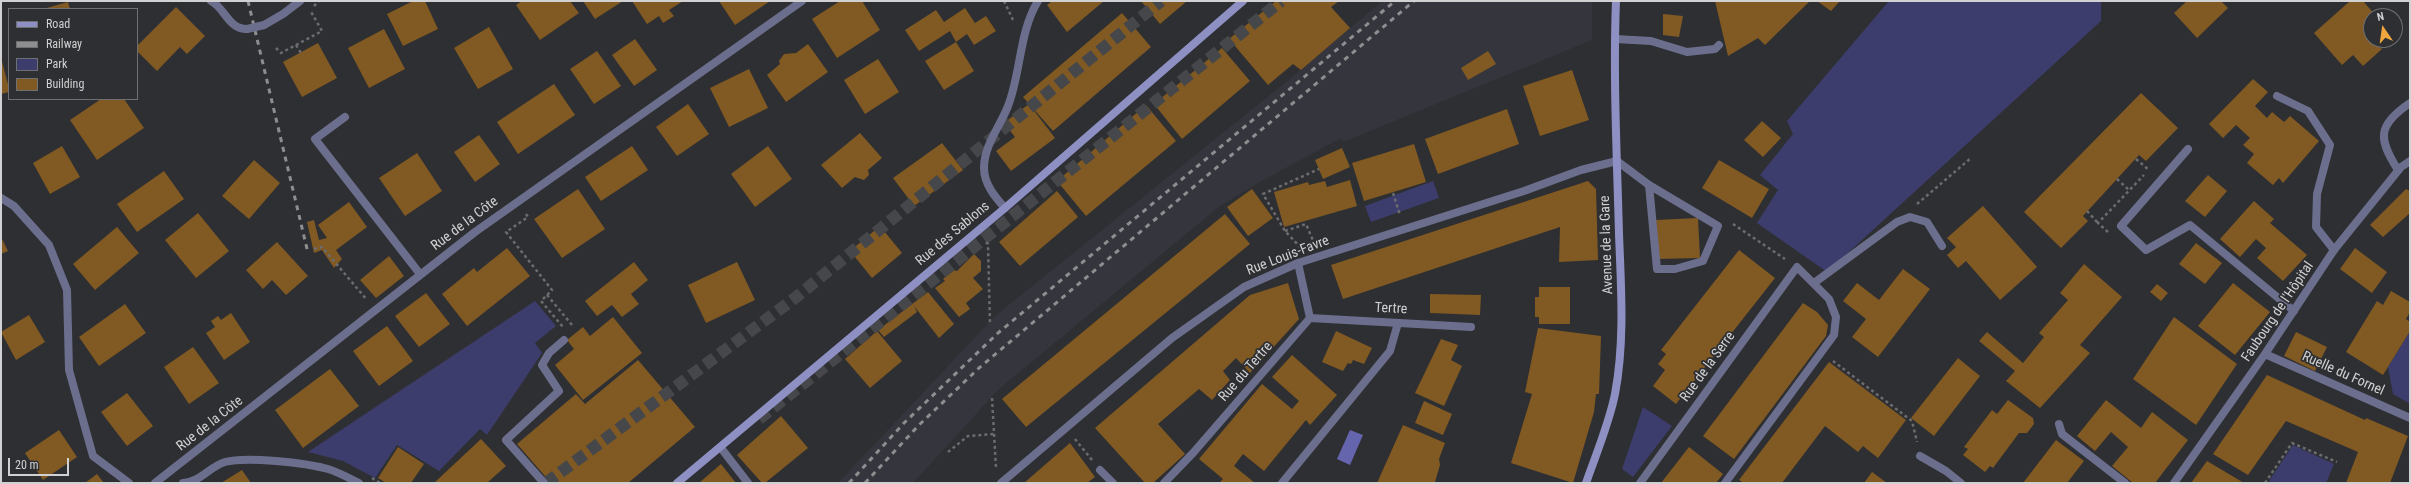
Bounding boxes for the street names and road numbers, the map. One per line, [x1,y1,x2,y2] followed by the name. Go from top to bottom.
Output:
[428,193,502,255] street label: Rue de la Côte
[1597,195,1617,295] street label: Avenue de la Gare
[913,198,993,270] street label: Rue des Sablons
[1244,233,1332,279] street label: Rue Louis-Favre
[2238,259,2318,365] street label: Faubourg de l'Hôpital
[1374,300,1408,318] street label: Tertre
[1677,329,1739,405] street label: Rue de la Serre
[1216,339,1276,405] street label: Rue du Tertre
[2299,348,2387,400] street label: Ruelle du Fornel
[174,393,246,455] street label: Rue de la Côte

